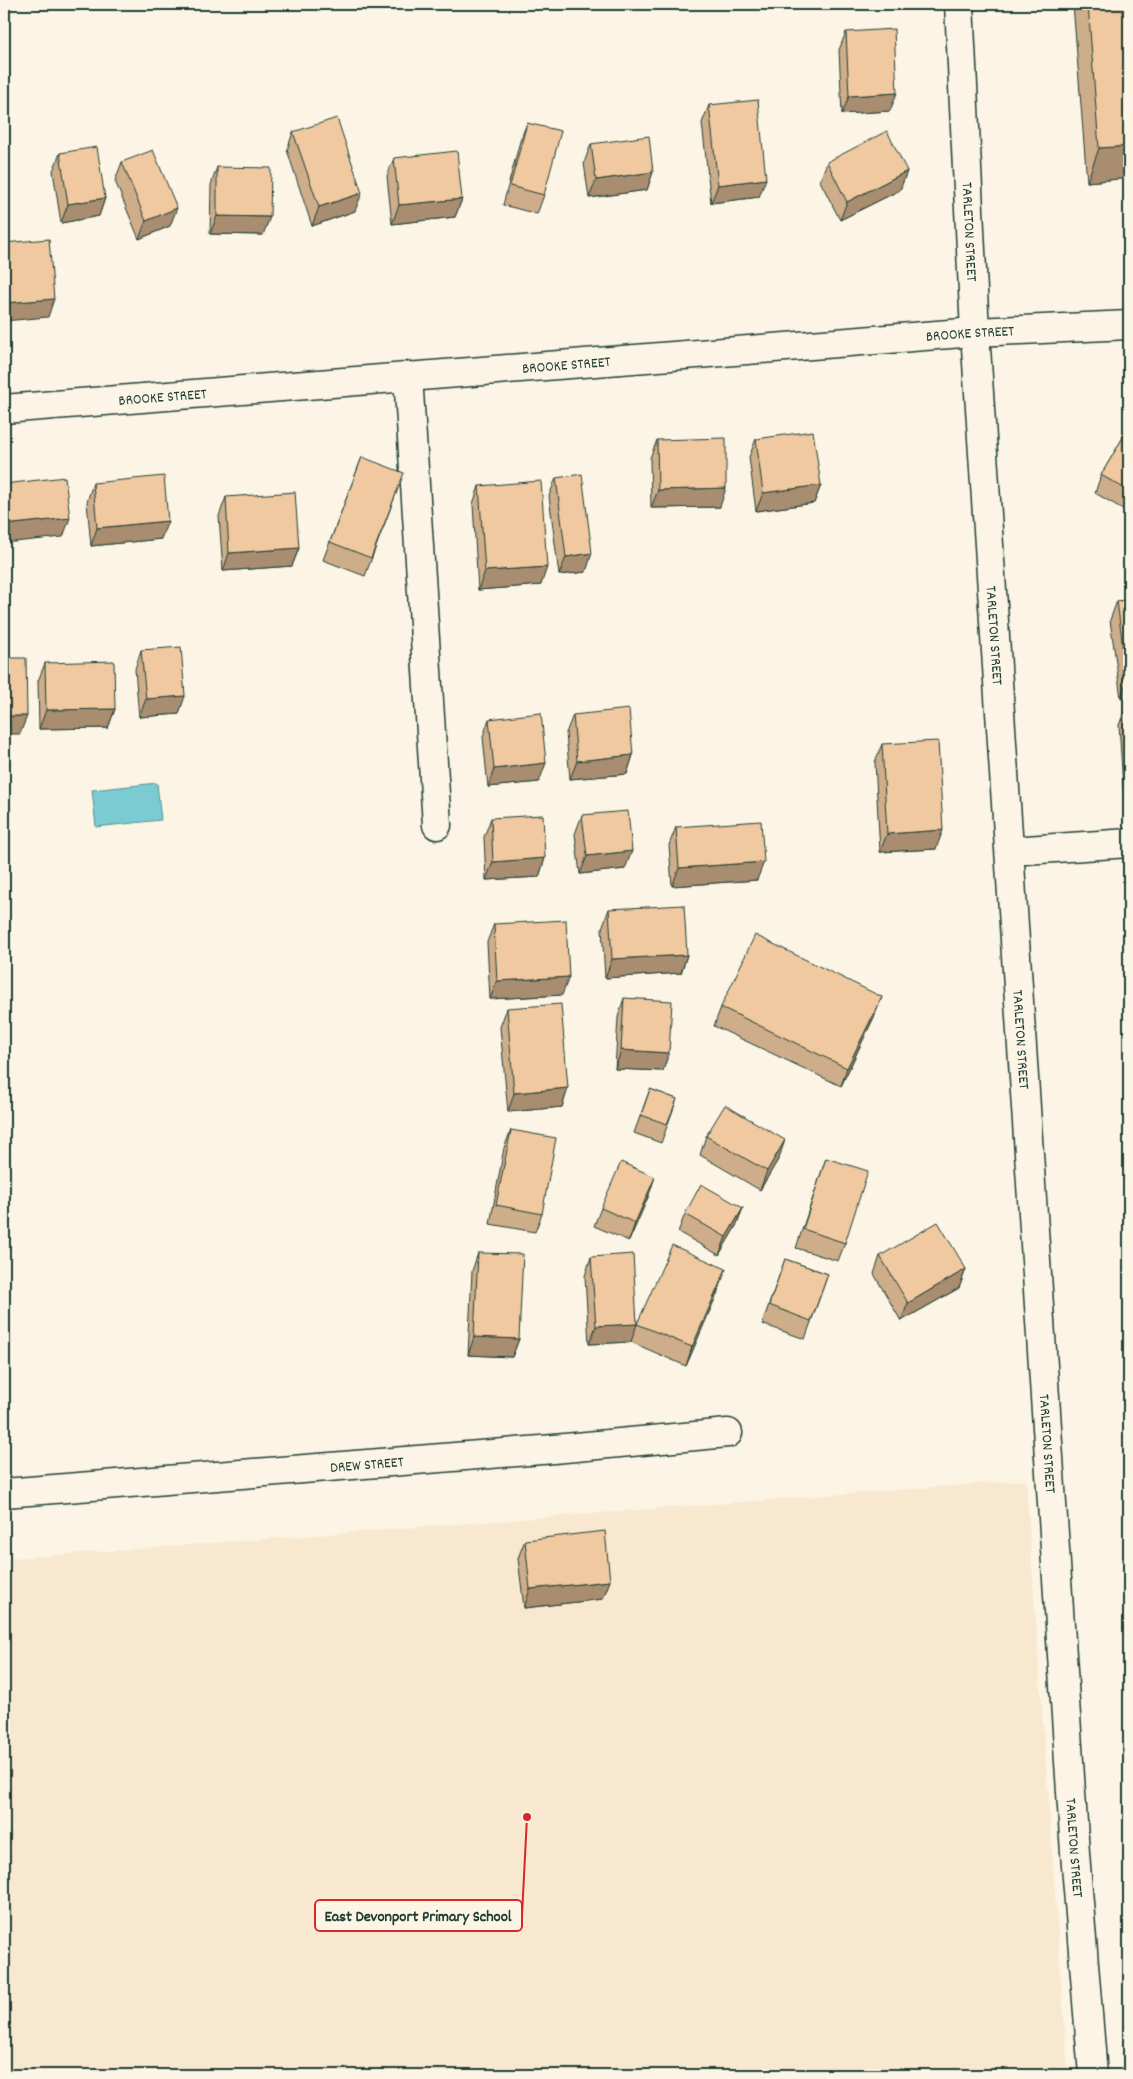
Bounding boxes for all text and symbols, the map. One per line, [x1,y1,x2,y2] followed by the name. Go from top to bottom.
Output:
[955,182,982,282] street label: TARLETON STREET
[925,321,1015,349] street label: BROOKE STREET
[521,352,611,381] street label: BROOKE STREET
[118,384,208,413] street label: BROOKE STREET
[979,585,1007,686] street label: TARLETON STREET
[1005,989,1034,1090] street label: TARLETON STREET
[1032,1393,1060,1494] street label: TARLETON STREET
[329,1452,405,1480] street label: DREW STREET
[1058,1797,1088,1898] street label: TARLETON STREET
[315,1900,522,1931] callout: East Devonport Primary School
[324,1906,512,1929] text: East Devonport Primary School

